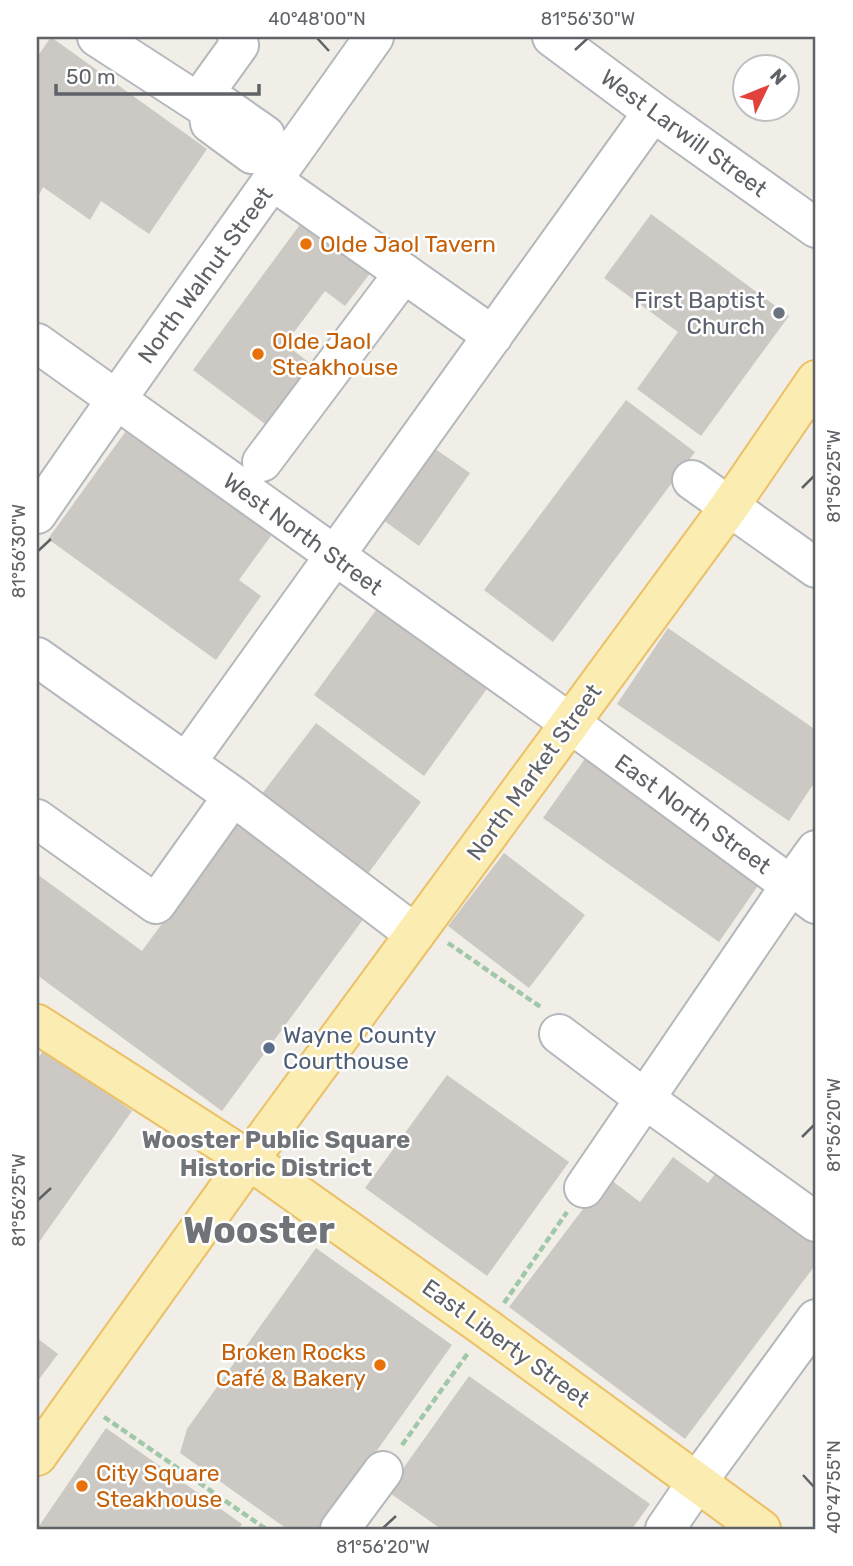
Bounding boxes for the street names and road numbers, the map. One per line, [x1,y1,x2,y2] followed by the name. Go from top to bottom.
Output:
[595,63,773,203] street label: West Larwill Street
[132,181,278,369] street label: North Walnut Street
[218,467,388,601] street label: West North Street
[461,678,607,866] street label: North Market Street
[610,748,776,880] street label: East North Street
[417,1273,595,1413] street label: East Liberty Street

